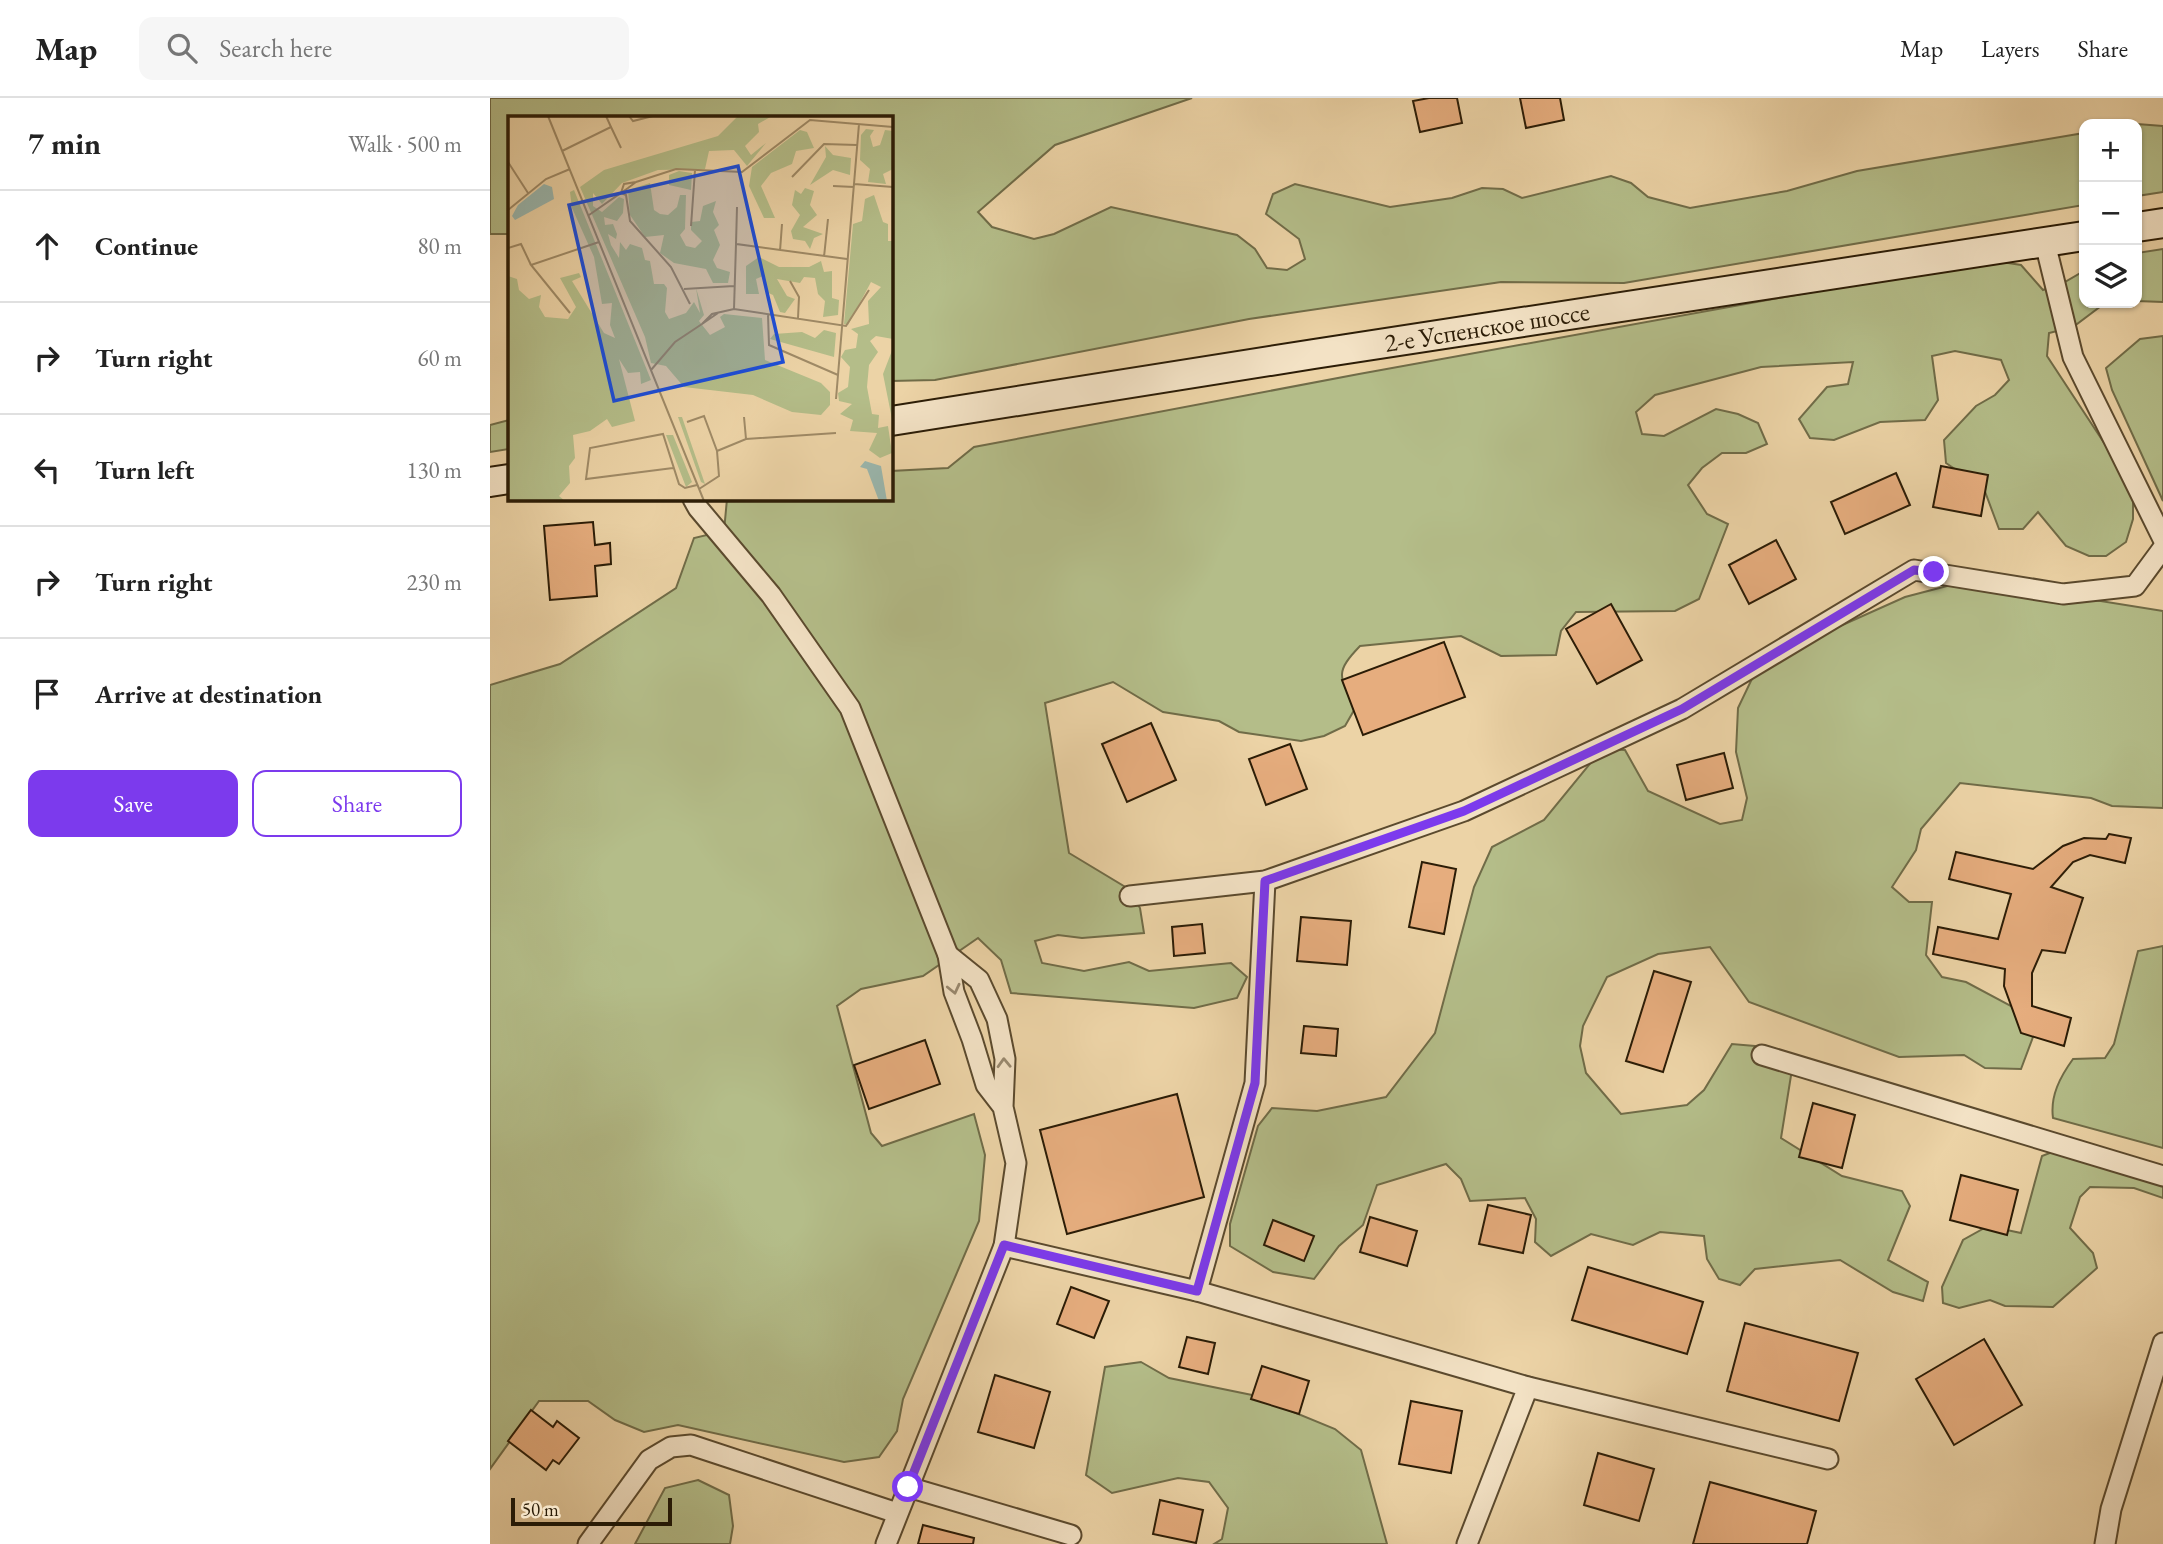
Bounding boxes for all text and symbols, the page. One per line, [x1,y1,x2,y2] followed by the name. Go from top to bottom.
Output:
[139,17,629,80] search box
[35,27,97,70] text: Map
[163,29,201,67] icon: search
[219,31,332,65] text: Search here
[1900,33,1943,64] text: Map
[1981,33,2040,64] text: Layers
[2078,33,2128,64] text: Share
[508,116,892,500] inset map
[2079,119,2142,308] map controls
[2079,119,2142,182] button: +
[28,124,101,163] text: 7 min
[348,129,462,159] text: Walk · 500 m
[2079,182,2142,245] button: −
[28,227,66,265] icon: ahead
[95,229,198,263] text: Continue
[417,231,462,261] text: 80 m
[2079,245,2142,308] button: layers
[1382,294,1592,360] street label: 2-е Успенское шоссе
[28,339,66,377] icon: right
[95,341,213,375] text: Turn right
[417,343,462,373] text: 60 m
[28,451,66,489] icon: left
[95,453,194,487] text: Turn left
[406,455,462,485] text: 130 m
[1918,556,1949,587] route end
[28,563,66,601] icon: right
[95,565,213,599] text: Turn right
[406,567,462,597] text: 230 m
[28,675,66,713] icon: arrive
[95,677,322,711] text: Arrive at destination
[28,770,238,837] button: Save
[252,770,462,837] button: Share
[946,983,960,995] one-way arrow
[996,1057,1011,1068] one-way arrow
[892,1471,923,1502] route start
[511,1495,672,1527] scale bar
[522,1497,559,1522] text: 50 m

